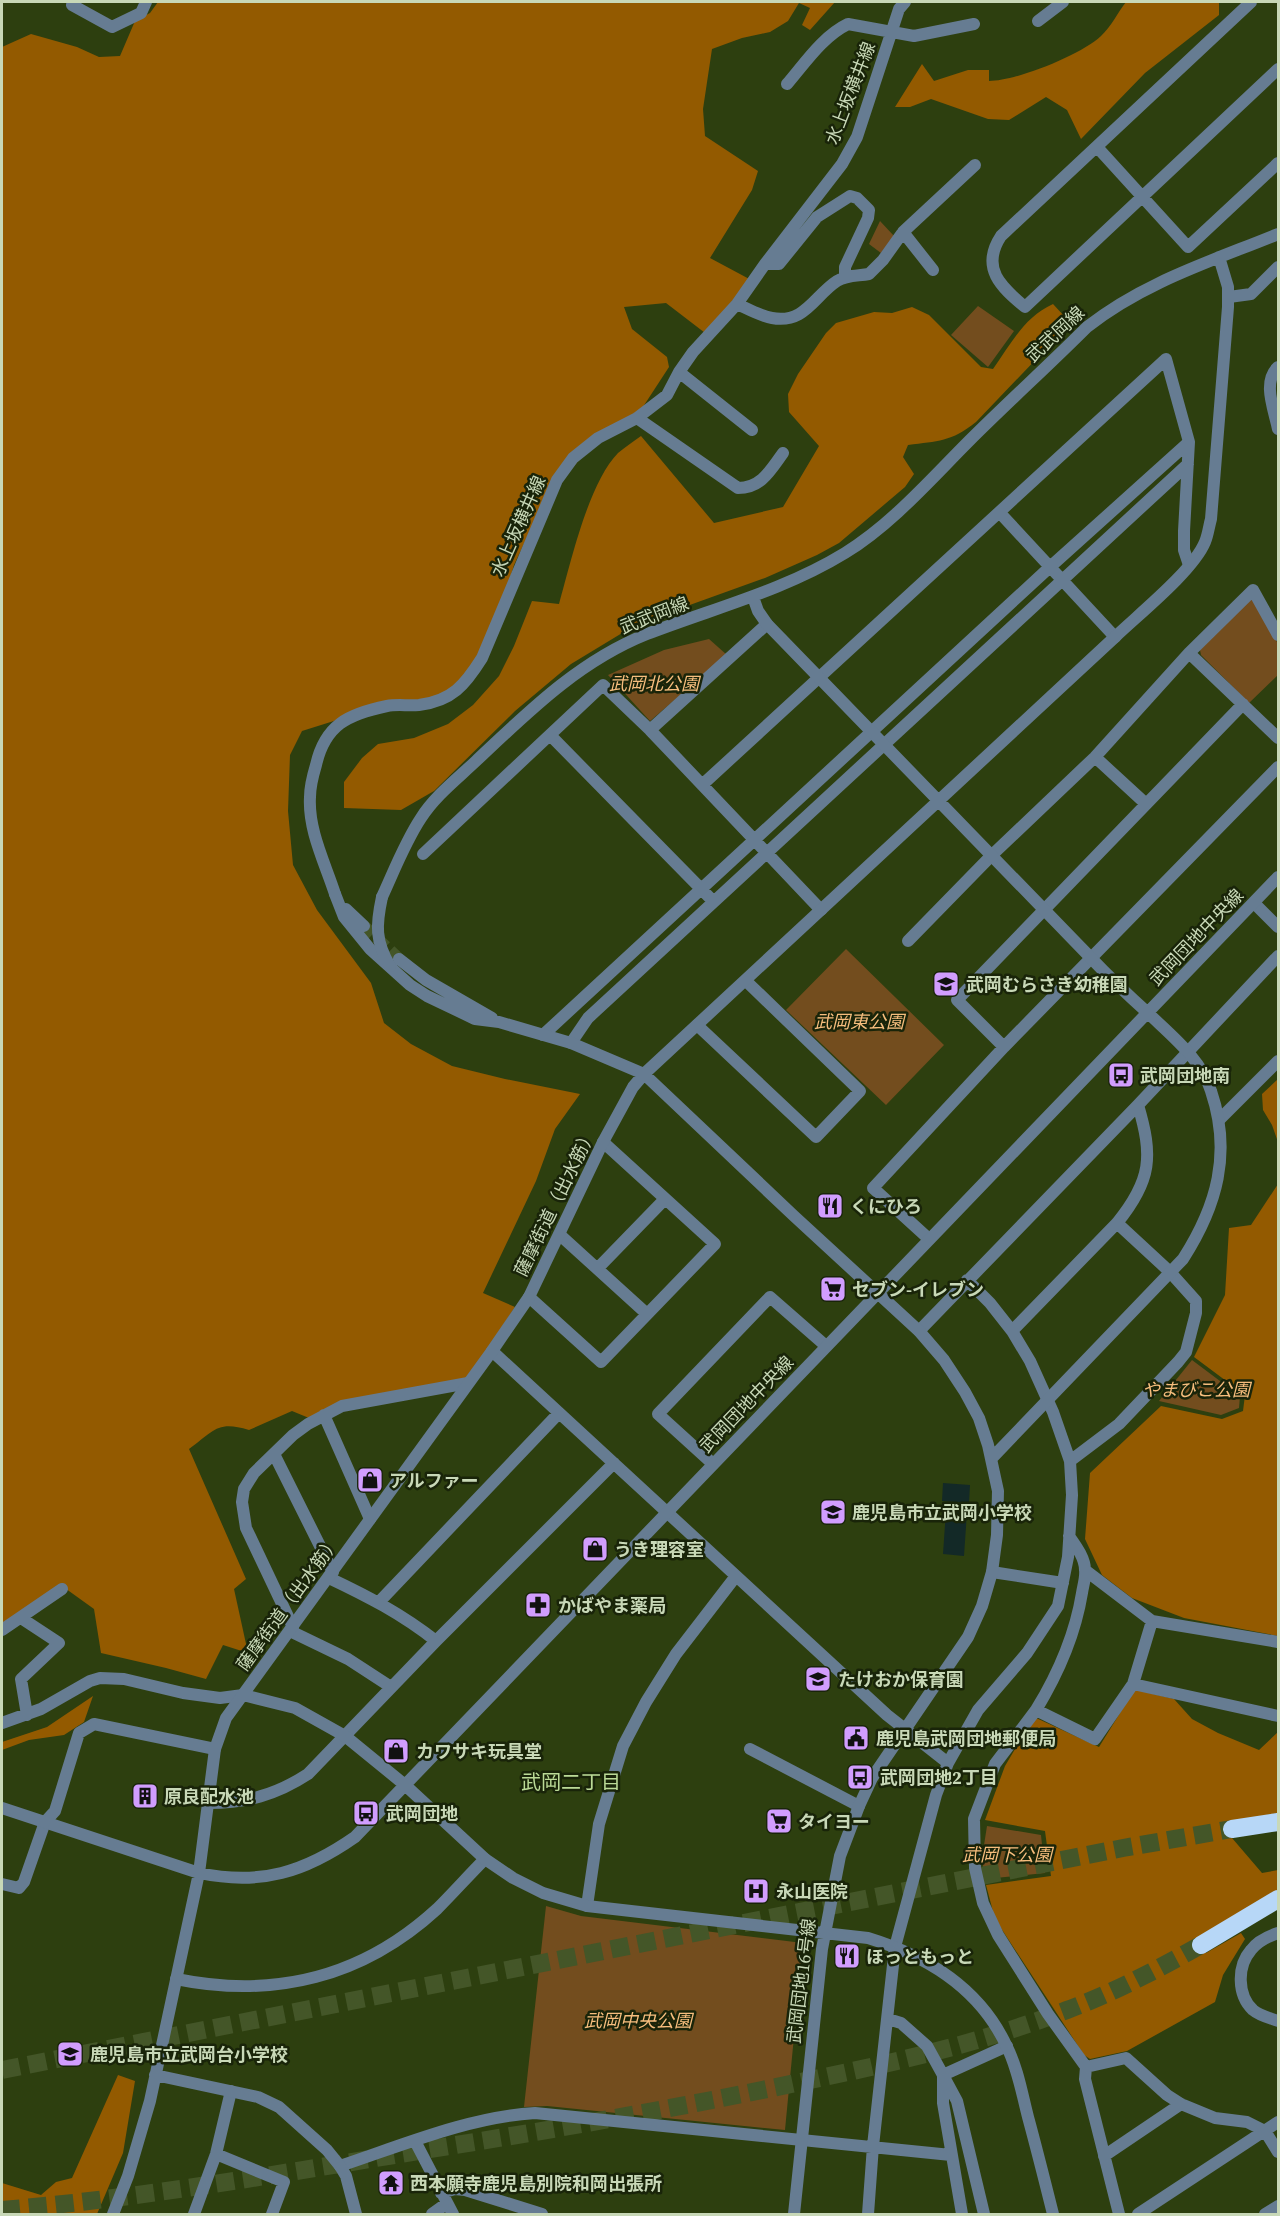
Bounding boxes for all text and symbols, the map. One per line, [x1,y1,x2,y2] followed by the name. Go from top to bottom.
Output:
[819,38,881,148] street label: 水上坂横井線
[1020,300,1090,368] street label: 武武岡線
[485,472,551,580] street label: 水上坂横井線
[616,590,692,640] street label: 武武岡線
[609,671,702,696] park label: 武岡北公園
[1143,883,1249,991] street label: 武岡団地中央線
[931,969,961,999] school or university icon: 武岡むらさき幼稚園
[966,972,1128,997] place label: 武岡むらさき幼稚園
[814,1009,907,1034] park label: 武岡東公園
[1106,1060,1136,1090] bus stop icon: 武岡団地南
[1140,1063,1230,1088] place label: 武岡団地南
[508,1124,602,1280] street label: 薩摩街道（出水筋）
[815,1191,845,1221] restaurant icon: くにひろ
[850,1194,922,1219] place label: くにひろ
[818,1274,848,1304] supermarket icon: セブン-イレブン
[852,1277,984,1302] place label: セブン-イレブン
[693,1350,799,1458] street label: 武岡団地中央線
[1142,1377,1253,1402] park label: やまびこ公園
[355,1465,385,1495] shop icon: アルファー
[389,1468,479,1493] place label: アルファー
[818,1497,848,1527] school or university icon: 鹿児島市立武岡小学校
[852,1500,1032,1525] place label: 鹿児島市立武岡小学校
[230,1530,346,1676] street label: 薩摩街道（出水筋）
[580,1534,610,1564] shop icon: うき理容室
[614,1537,704,1562] place label: うき理容室
[523,1590,553,1620] pharmacy icon: かばやま薬局
[558,1593,666,1618] place label: かばやま薬局
[803,1664,833,1694] school or university icon: たけおか保育園
[838,1667,964,1692] place label: たけおか保育園
[841,1723,871,1753] public building icon: 鹿児島武岡団地郵便局
[876,1726,1056,1751] place label: 鹿児島武岡団地郵便局
[381,1736,411,1766] shop icon: カワサキ玩具堂
[416,1739,542,1764] place label: カワサキ玩具堂
[845,1762,875,1792] bus stop icon: 武岡団地2丁目
[880,1765,998,1790] place label: 武岡団地2丁目
[521,1768,621,1796] district label: 武岡二丁目
[130,1781,160,1811] building icon: 原良配水池
[164,1784,254,1809] place label: 原良配水池
[351,1798,381,1828] bus stop icon: 武岡団地
[386,1801,458,1826] place label: 武岡団地
[764,1806,794,1836] supermarket icon: タイヨー
[798,1809,870,1834] place label: タイヨー
[962,1842,1055,1867] park label: 武岡下公園
[741,1876,771,1906] hospital icon: 永山医院
[776,1879,848,1904] place label: 永山医院
[781,1917,821,2045] street label: 武岡団地16号線
[832,1941,862,1971] restaurant icon: ほっともっと
[866,1944,974,1969] place label: ほっともっと
[584,2008,695,2033] park label: 武岡中央公園
[55,2039,85,2069] school or university icon: 鹿児島市立武岡台小学校
[90,2042,288,2067] place label: 鹿児島市立武岡台小学校
[376,2168,406,2198] temple icon: 西本願寺鹿児島別院和岡出張所
[410,2171,662,2196] place label: 西本願寺鹿児島別院和岡出張所

